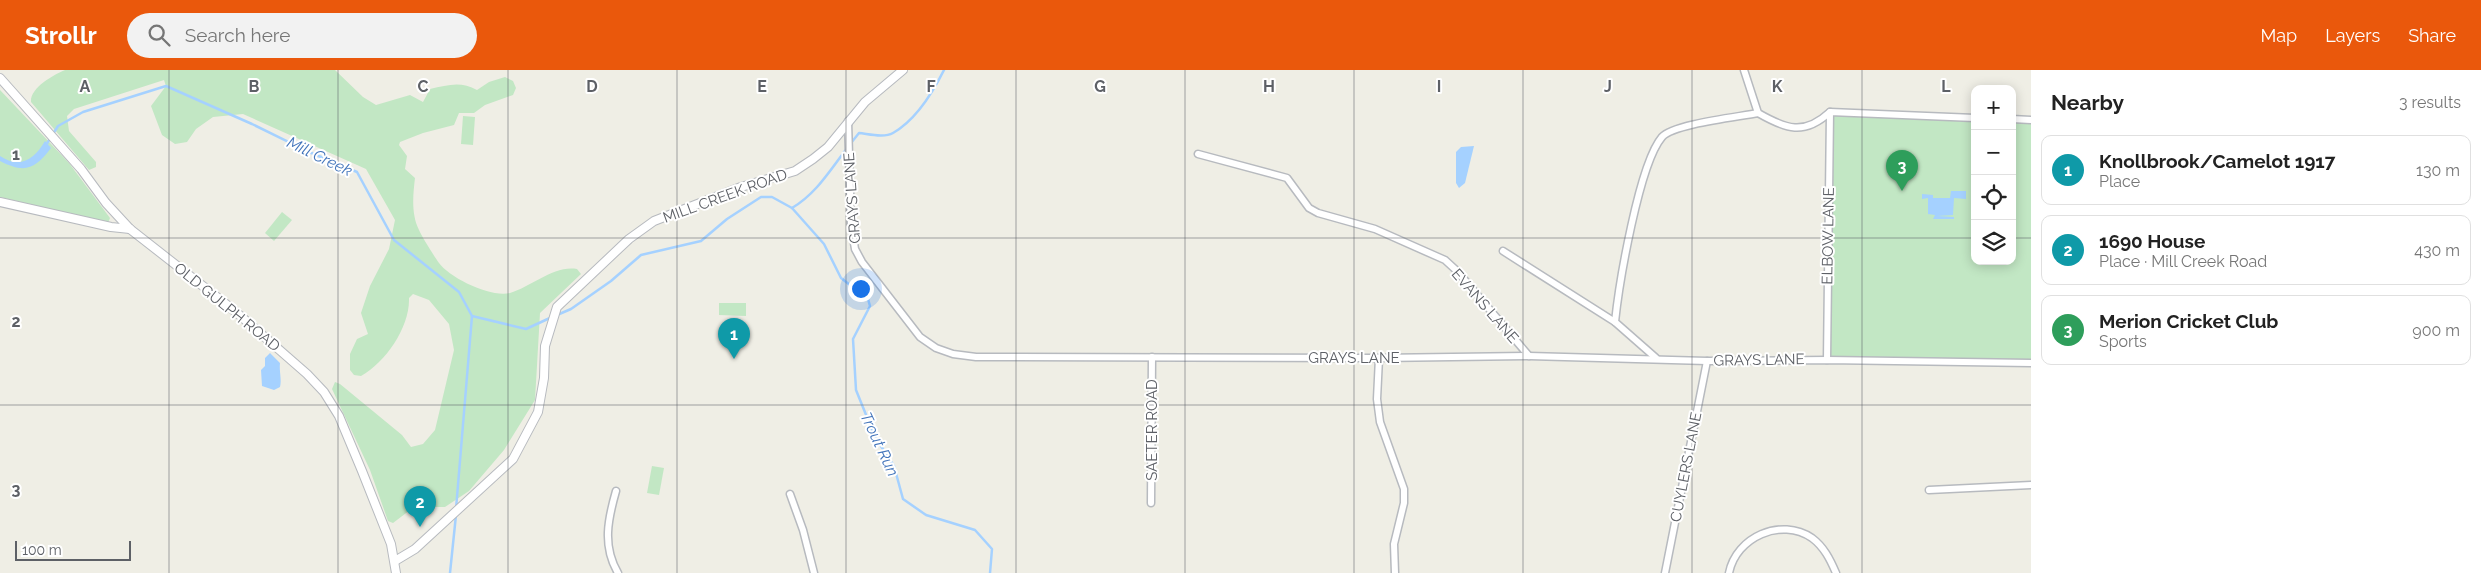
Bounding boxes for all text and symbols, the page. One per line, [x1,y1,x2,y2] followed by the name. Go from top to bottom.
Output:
[127,13,477,58] search box
[25,21,97,50] text: Strollr
[145,21,173,49] icon: search
[185,24,290,46] text: Search here
[2261,25,2297,46] text: Map
[2325,25,2380,46] text: Layers
[2408,25,2456,46] text: Share
[80,77,91,96] text: A
[249,77,260,96] text: B
[418,77,429,96] text: C
[586,77,598,96] text: D
[757,77,767,96] text: E
[926,77,936,96] text: F
[1094,77,1106,96] text: G
[1263,77,1275,96] text: H
[1437,77,1441,96] text: I
[1604,77,1612,96] text: J
[1772,77,1783,96] text: K
[1941,77,1951,96] text: L
[1971,85,2016,265] map controls
[1971,85,2016,130] button: +
[2051,90,2124,115] text: Nearby
[2399,93,2461,112] text: 3 results
[1971,130,2016,175] button: −
[284,132,356,181] water label: Mill Creek
[12,145,20,164] text: 1
[1886,150,1918,191] pin: 3
[2099,150,2335,172] text: Knollbrook/Camelot 1917
[840,152,864,244] street label: GRAYS LANE
[2064,161,2072,180] text: 1
[2416,161,2460,180] text: 130 m
[660,165,790,227] street label: MILL CREEK ROAD
[2099,172,2140,191] text: Place
[1971,175,2016,220] button: locate
[1818,187,1838,285] street label: ELBOW LANE
[1971,220,2016,265] button: layers
[2099,230,2205,252] text: 1690 House
[2063,241,2073,260] text: 2
[2414,241,2460,260] text: 430 m
[2099,252,2267,271] text: Place · Mill Creek Road
[170,259,284,355] street label: OLD GULPH ROAD
[1448,265,1522,347] street label: EVANS LANE
[848,276,874,302] your location
[2099,310,2278,332] text: Merion Cricket Club
[11,312,21,331] text: 2
[718,318,750,359] pin: 1
[2064,321,2072,340] text: 3
[2412,321,2460,340] text: 900 m
[2099,332,2147,351] text: Sports
[1308,349,1400,367] street label: GRAYS LANE
[1713,350,1805,370] street label: GRAYS LANE
[1143,379,1161,481] street label: SAETER ROAD
[856,409,903,479] water label: Trout Run
[1667,411,1705,523] street label: CUYLERS LANE
[12,480,21,499] text: 3
[404,486,436,527] pin: 2
[15,538,131,561] scale bar
[22,542,62,558] text: 100 m

